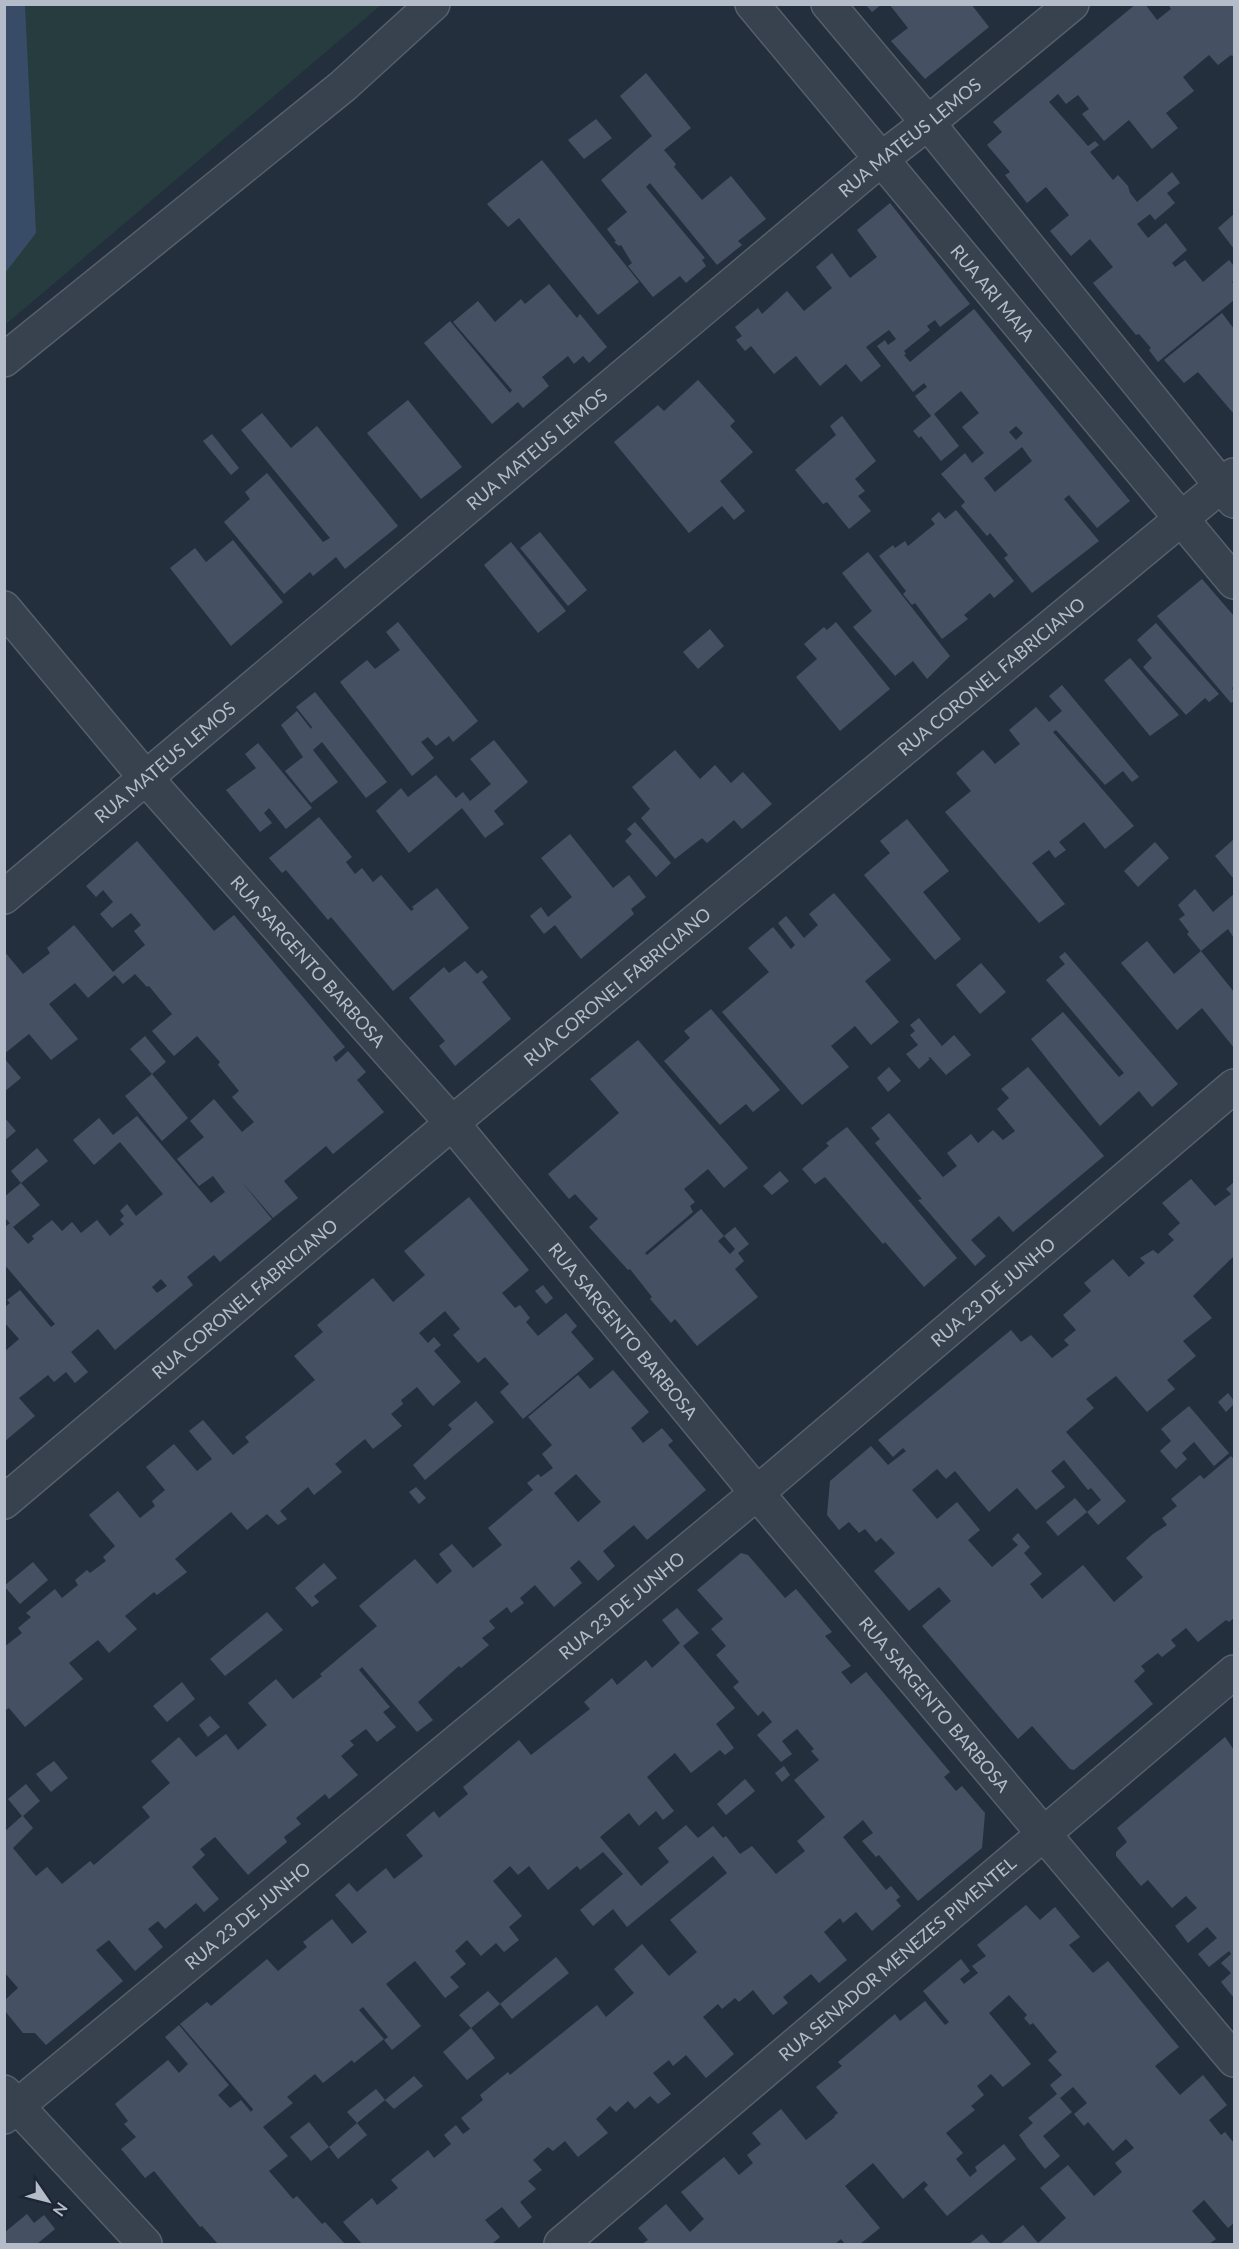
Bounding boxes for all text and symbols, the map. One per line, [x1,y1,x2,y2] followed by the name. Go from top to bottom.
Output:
[834,73,985,202] street label: RUA MATEUS LEMOS
[946,240,1040,346] street label: RUA ARI MAIA
[462,383,611,514] street label: RUA MATEUS LEMOS
[893,592,1089,760] street label: RUA CORONEL FABRICIANO
[90,696,240,827] street label: RUA MATEUS LEMOS
[226,870,391,1052] street label: RUA SARGENTO BARBOSA
[519,902,715,1070] street label: RUA CORONEL FABRICIANO
[147,1214,342,1383] street label: RUA CORONEL FABRICIANO
[926,1232,1060,1351] street label: RUA 23 DE JUNHO
[544,1238,703,1424] street label: RUA SARGENTO BARBOSA
[554,1547,689,1664] street label: RUA 23 DE JUNHO
[855,1612,1015,1797] street label: RUA SARGENTO BARBOSA
[774,1851,1020,2065] street label: RUA SENADOR MENEZES PIMENTEL
[180,1857,315,1974] street label: RUA 23 DE JUNHO
[18,2171,78,2231] north arrow
[49,2199,72,2220] text: N

